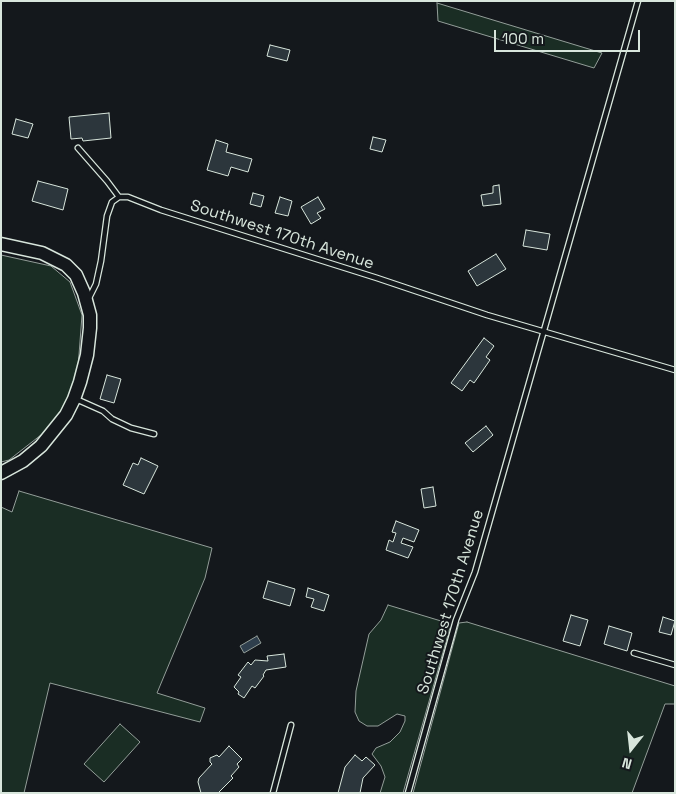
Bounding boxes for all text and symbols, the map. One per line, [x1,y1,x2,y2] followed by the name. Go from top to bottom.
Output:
[496,20,642,52] scale bar
[502,29,544,48] text: 100 m
[188,196,376,274] street label: Southwest 170th Avenue
[414,507,488,697] street label: Southwest 170th Avenue
[606,724,656,774] north arrow
[620,753,634,773] text: N

